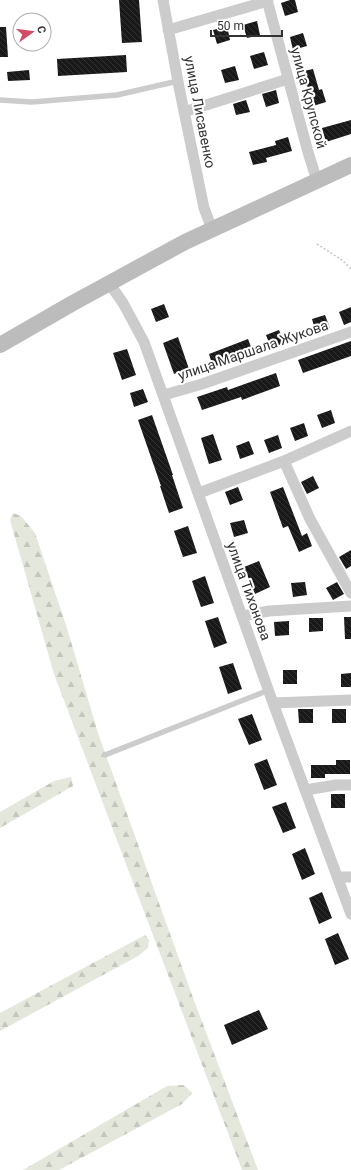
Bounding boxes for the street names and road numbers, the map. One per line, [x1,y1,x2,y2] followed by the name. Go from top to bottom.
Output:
[288,46,330,150] street label: улица Крупской
[181,55,219,169] street label: улица Лисавенко
[176,317,330,383] street label: улица Маршала Жукова
[224,539,274,643] street label: улица Тихонова

